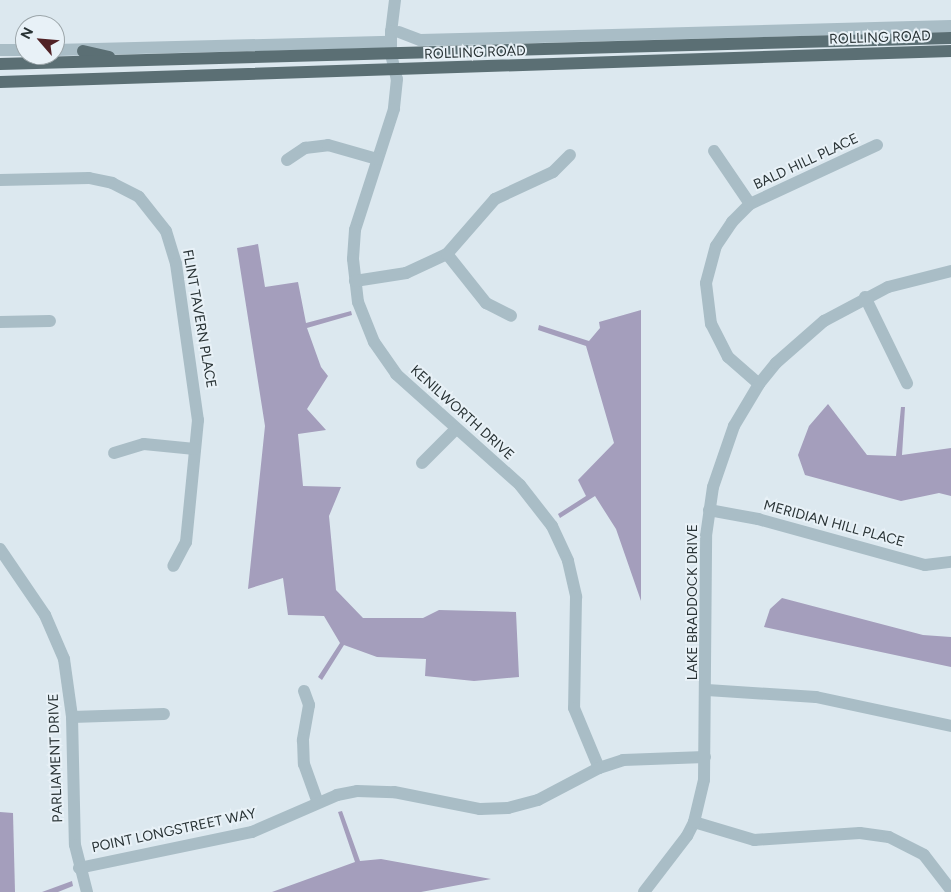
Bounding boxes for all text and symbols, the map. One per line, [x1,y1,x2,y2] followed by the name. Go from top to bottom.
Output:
[15,15,65,65] north arrow
[17,25,37,42] text: N
[829,28,931,48] street label: ROLLING ROAD
[424,43,526,63] street label: ROLLING ROAD
[751,130,861,194] street label: BALD HILL PLACE
[179,248,219,390] street label: FLINT TAVERN PLACE
[407,362,517,464] street label: KENILWORTH DRIVE
[762,497,906,551] street label: MERIDIAN HILL PLACE
[685,524,701,680] street label: LAKE BRADDOCK DRIVE
[45,693,67,823] street label: PARLIAMENT DRIVE
[90,805,258,857] street label: POINT LONGSTREET WAY

